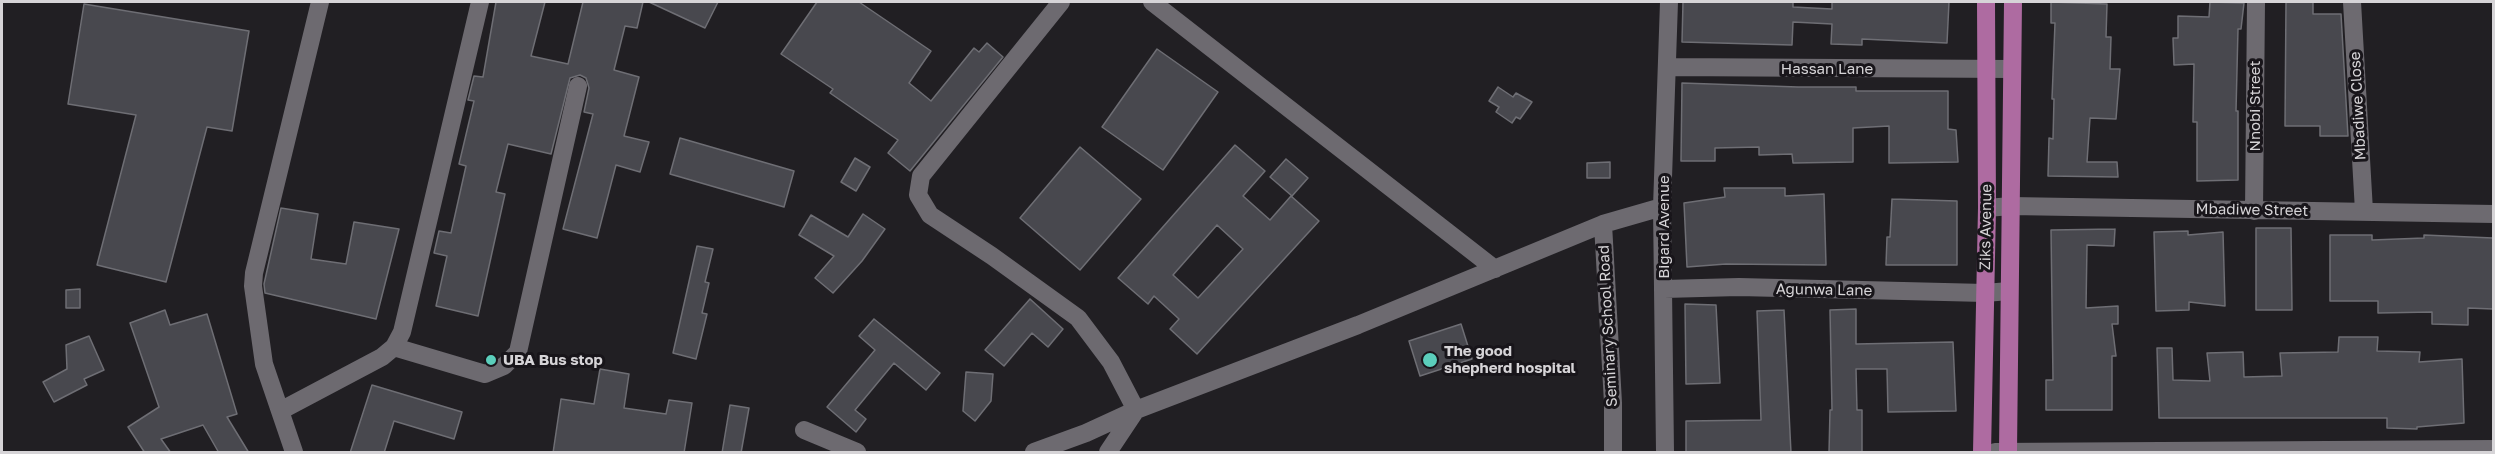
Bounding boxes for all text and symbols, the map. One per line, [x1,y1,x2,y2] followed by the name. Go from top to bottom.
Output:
[2346,51,2370,161] street label: Mbadiwe Close
[1781,60,1873,78] street label: Hassan Lane
[2246,60,2264,152] street label: Nnobi Street
[1655,175,1673,279] street label: Bigard Avenue
[1976,184,1996,270] street label: Ziks Avenue
[2196,200,2308,220] street label: Mbadiwe Street
[1595,245,1621,407] street label: Seminary School Road
[1776,280,1872,300] street label: Agunwa Lane
[1444,342,1576,377] place label: The good shepherd hospital
[503,351,603,369] place label: UBA Bus stop
[1421,351,1439,369] marker: The good shepherd hospital
[484,353,498,367] marker: UBA Bus stop

